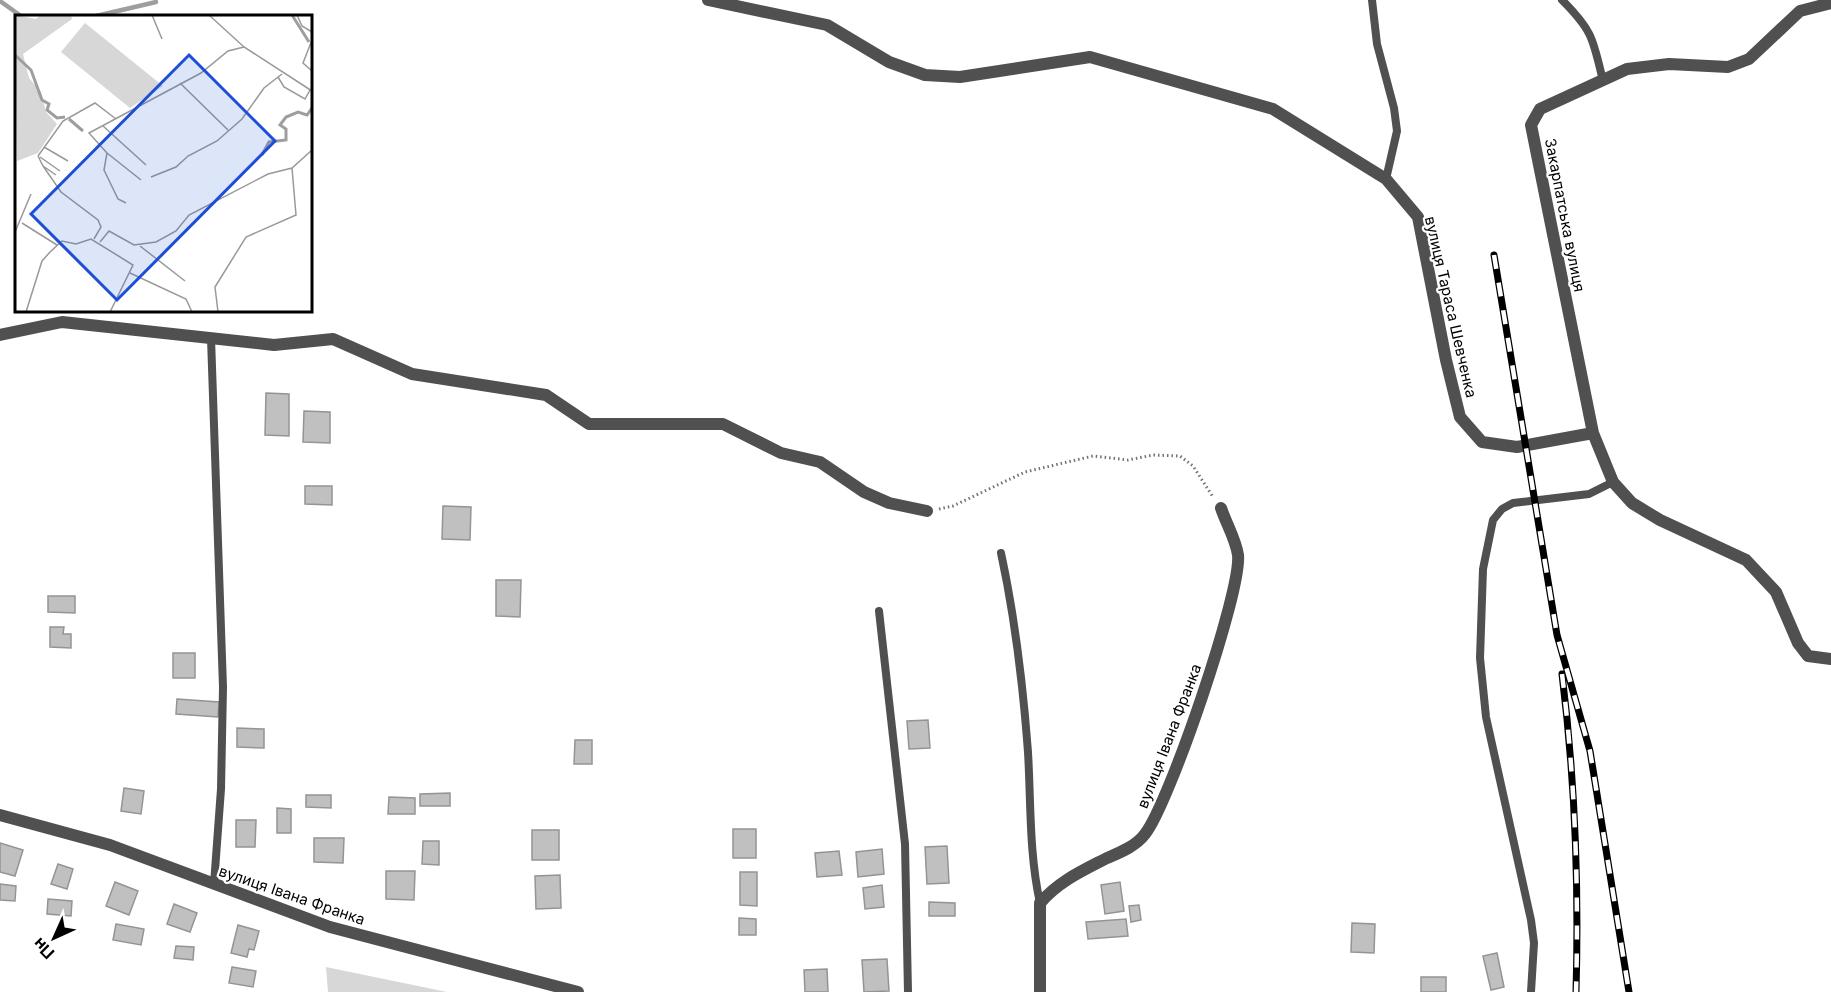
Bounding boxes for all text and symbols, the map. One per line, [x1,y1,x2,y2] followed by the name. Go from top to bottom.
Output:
[15,15,312,312] inset map
[1541,137,1589,293] street label: Закарпатська вулиця
[1421,214,1481,400] street label: вулиця Тараса Шевченка
[1133,661,1205,811] street label: вулиця Івана Франка
[216,861,368,929] street label: вулиця Івана Франка
[24,908,84,968] north arrow
[29,934,58,963] text: Пн

